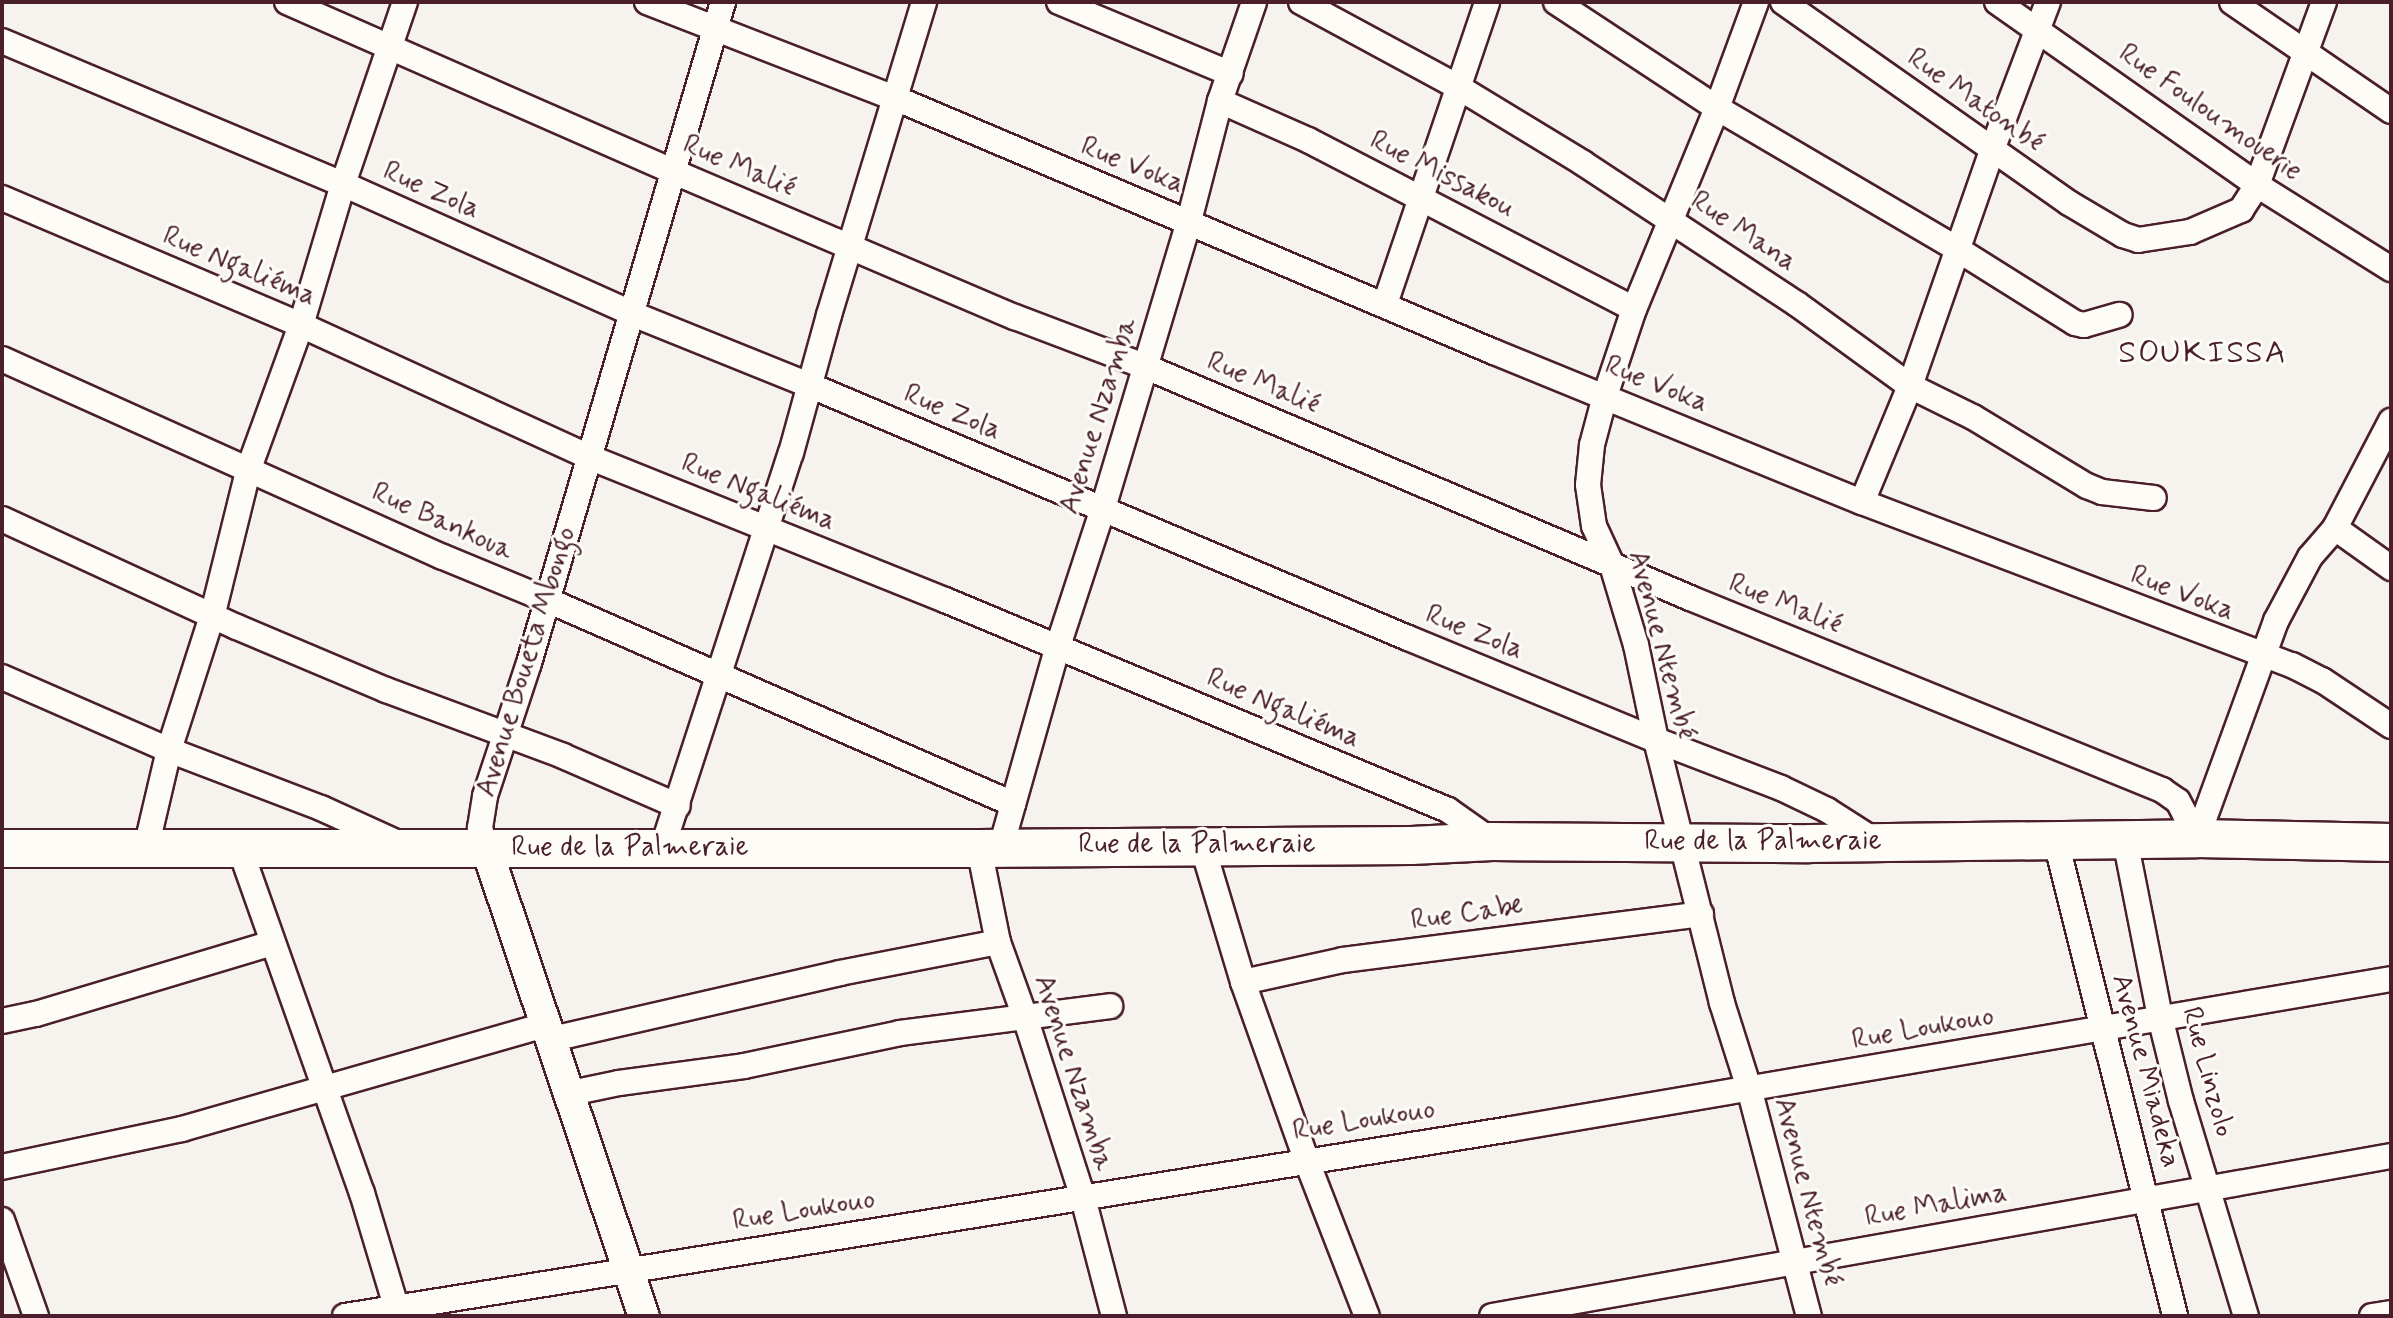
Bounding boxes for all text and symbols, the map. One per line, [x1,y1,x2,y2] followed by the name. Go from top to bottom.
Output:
[2111,37,2309,189] street label: Rue Fouloumouerie
[1902,43,2048,159] street label: Rue Matonbé
[1366,125,1518,225] street label: Rue Missakou
[679,129,799,205] street label: Rue Malié
[1076,130,1188,202] street label: Rue Voka
[377,155,485,227] street label: Rue Zola
[1685,185,1801,279] street label: Rue Mana
[158,220,320,314] street label: Rue Ngaliéma
[1054,315,1144,517] street label: Avenue Nzamba
[2124,334,2282,372] district label: SOUKISSA
[1203,346,1323,422] street label: Rue Malié
[1600,349,1712,421] street label: Rue Voka
[898,377,1006,449] street label: Rue Zola
[677,447,839,539] street label: Rue Ngaliéma
[366,476,518,568] street label: Rue Bankoua
[470,522,584,802] street label: Avenue Boueta Mbongo
[1620,547,1702,743] street label: Avenue Ntembé
[2126,559,2238,629] street label: Rue Voka
[1725,568,1845,642] street label: Rue Malié
[1420,598,1528,668] street label: Rue Zola
[1202,662,1364,756] street label: Rue Ngaliéma
[1644,825,1882,859] street label: Rue de la Palmeraie
[1078,828,1316,862] street label: Rue de la Palmeraie
[511,831,749,865] street label: Rue de la Palmeraie
[1410,890,1524,938] street label: Rue Cabe
[1026,972,1120,1174] street label: Avenue Nzamba
[2103,972,2187,1170] street label: Avenue Miadeka
[1852,1000,1994,1058] street label: Rue Loukouo
[2174,1004,2240,1140] street label: Rue Linzolo
[1293,1094,1435,1148] street label: Rue Loukouo
[1766,1094,1848,1290] street label: Avenue Ntembé
[1864,1177,2008,1235] street label: Rue Malima
[733,1184,875,1238] street label: Rue Loukouo

